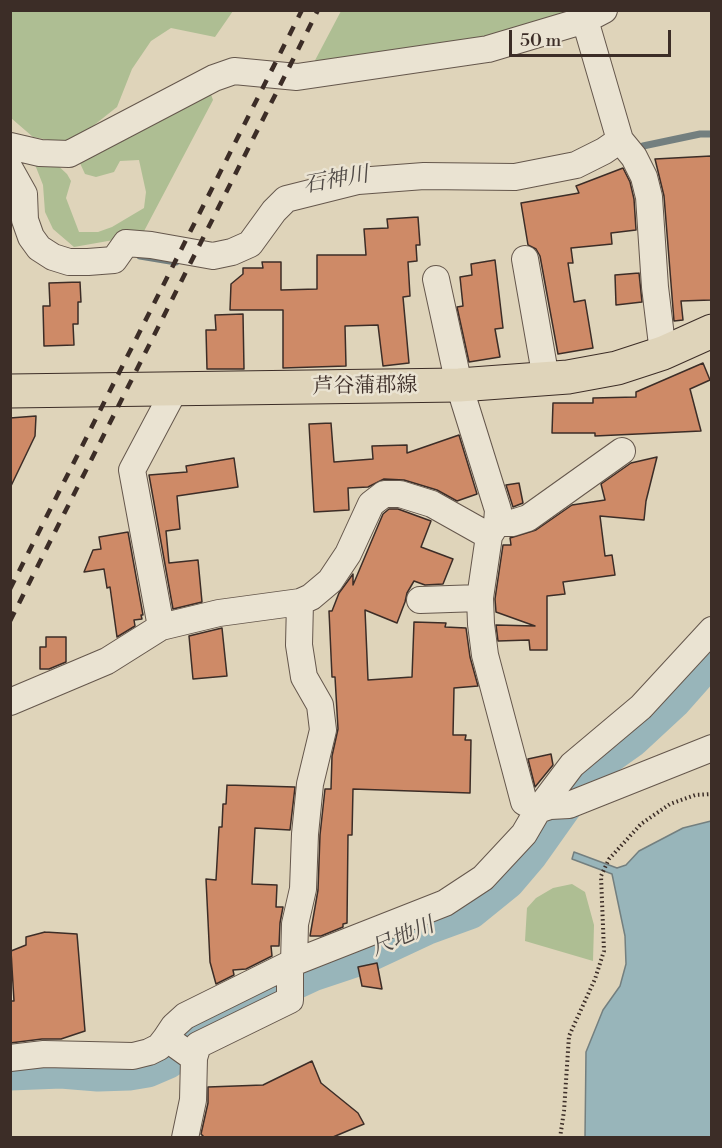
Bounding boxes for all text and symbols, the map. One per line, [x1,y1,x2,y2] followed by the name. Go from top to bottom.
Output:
[512,18,674,56] scale bar
[520,29,561,52] text: 50 m
[301,162,371,200] water label: 石神川
[312,373,418,401] street label: 芦谷蒲郡線
[367,913,439,963] water label: 尺地川

